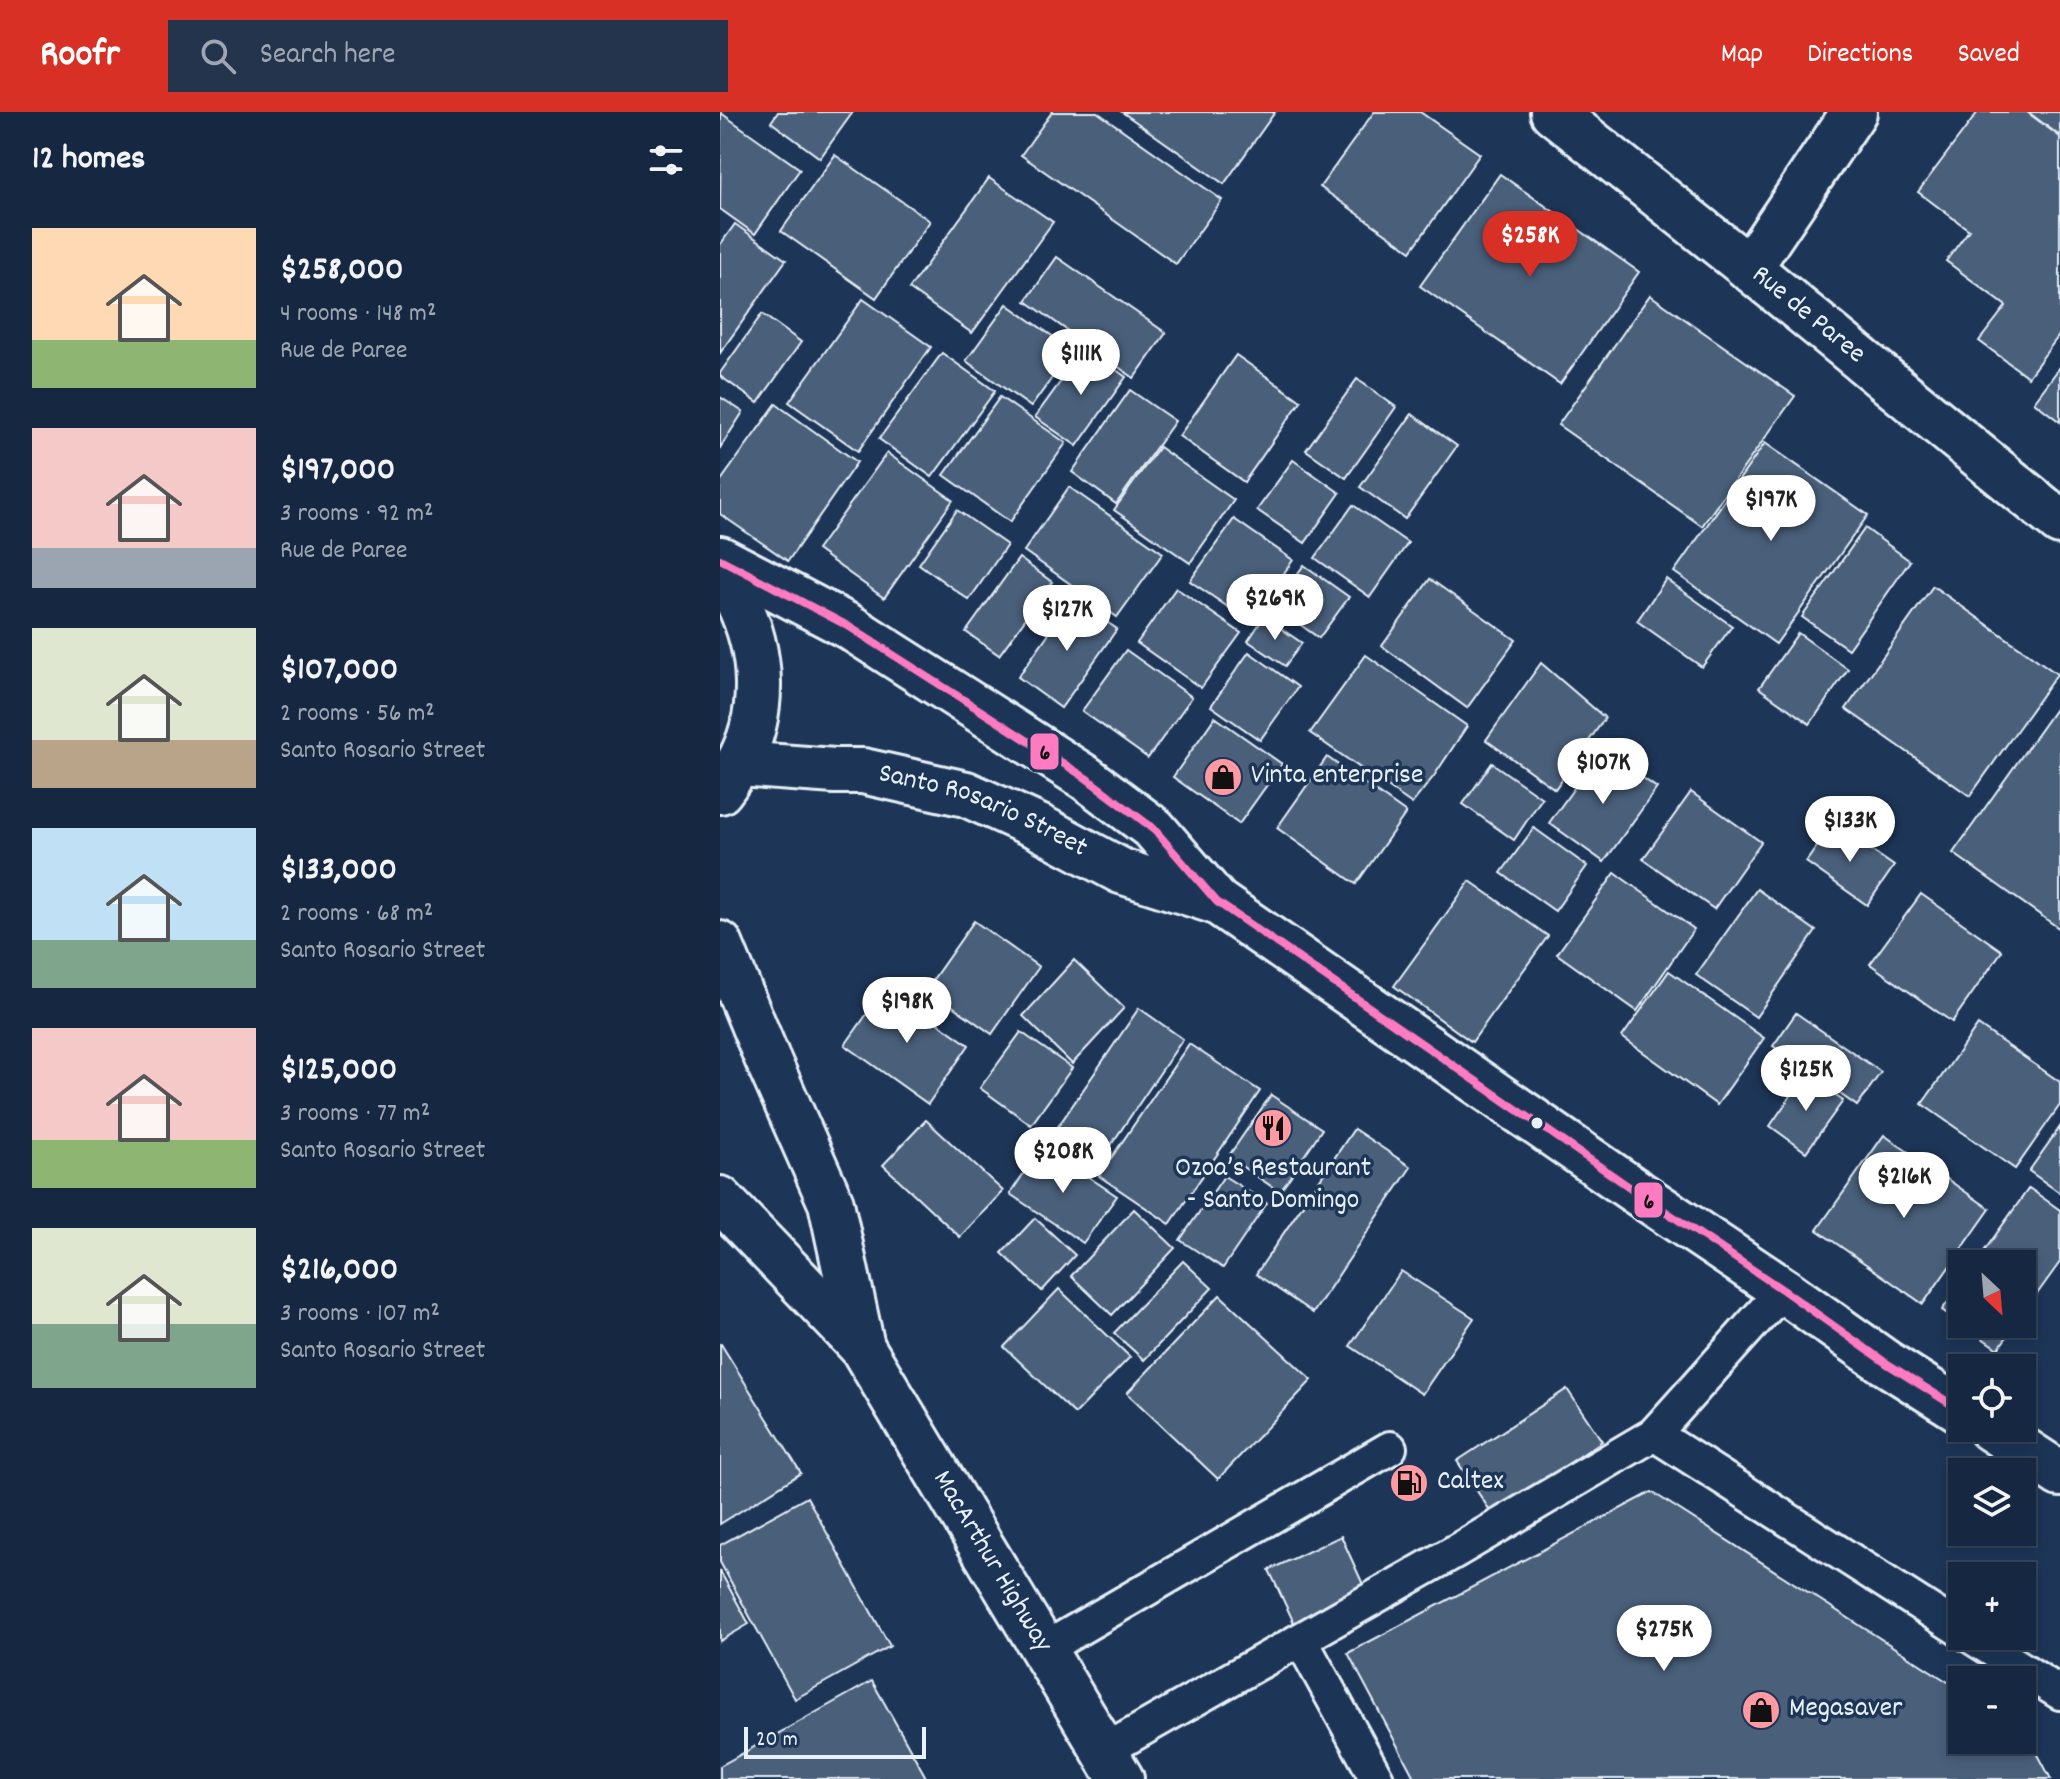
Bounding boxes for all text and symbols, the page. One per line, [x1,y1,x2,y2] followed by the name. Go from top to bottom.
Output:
[168,20,728,92] search box
[40,29,120,84] text: Roofr
[196,34,240,78] icon: search
[260,35,395,78] text: Search here
[1721,36,1763,76] text: Map
[1807,36,1913,76] text: Directions
[1957,36,2020,76] text: Saved
[32,136,145,185] text: 12 homes
[644,138,688,182] icon: filters
[1474,211,1586,279] pin: $258K
[1500,218,1560,255] text: $258K
[280,247,404,296] text: $258,000
[1742,257,1873,375] street label: Rue de Paree
[96,260,192,356] icon: home
[280,296,436,333] text: 4 rooms · 148 m²
[1025,329,1137,397] pin: $111K
[280,333,407,370] text: Rue de Paree
[1060,336,1102,373] text: $111K
[280,447,395,496] text: $197,000
[96,460,192,556] icon: home
[1715,475,1827,543] pin: $197K
[1745,482,1797,519] text: $197K
[280,496,434,533] text: 3 rooms · 92 m²
[280,533,407,570] text: Rue de Paree
[1219,574,1331,642] pin: $269K
[1244,581,1306,618] text: $269K
[1011,585,1123,653] pin: $127K
[1041,592,1093,629] text: $127K
[280,647,398,696] text: $107,000
[96,660,192,756] icon: home
[280,696,435,733] text: 2 rooms · 56 m²
[1029,732,1060,771] line badge: 6
[280,733,485,770] text: Santo Rosario Street
[1547,738,1659,806] pin: $107K
[1040,739,1051,770] text: 6
[1575,745,1631,782] text: $107K
[874,755,1094,869] street label: Santo Rosario Street
[1202,756,1244,798] shop icon: Vinta enterprise
[1251,757,1423,797] place label: Vinta enterprise
[1794,796,1906,864] pin: $133K
[1823,803,1877,840] text: $133K
[280,847,397,896] text: $133,000
[96,860,192,956] icon: home
[280,896,433,933] text: 2 rooms · 68 m²
[280,933,485,970] text: Santo Rosario Street
[851,977,963,1045] pin: $198K
[880,984,934,1021] text: $198K
[1750,1045,1862,1113] pin: $125K
[280,1047,397,1096] text: $125,000
[1779,1052,1833,1089] text: $125K
[96,1060,192,1156] icon: home
[280,1096,430,1133] text: 3 rooms · 77 m²
[1252,1107,1294,1149] restaurant icon: Ozoa’s Restaurant - Santo Domingo
[1529,1115,1545,1131] unlabelled marker
[1007,1127,1119,1195] pin: $208K
[280,1133,485,1170] text: Santo Rosario Street
[1032,1134,1094,1171] text: $208K
[1175,1150,1371,1222] place label: Ozoa’s Restaurant - Santo Domingo
[1848,1152,1960,1220] pin: $216K
[1877,1159,1932,1196] text: $216K
[1633,1181,1664,1219] line badge: 6
[1644,1188,1655,1219] text: 6
[280,1247,398,1296] text: $216,000
[1948,1250,2036,1338] north arrow
[1948,1250,2036,1754] map controls
[96,1260,192,1356] icon: home
[280,1296,440,1333] text: 3 rooms · 107 m²
[280,1333,485,1370] text: Santo Rosario Street
[1948,1354,2036,1442] button: locate
[1948,1458,2036,1546] button: layers
[1388,1462,1430,1504] fuel station icon: Caltex
[1437,1463,1504,1503] place label: Caltex
[921,1464,1061,1661] street label: MacArthur Highway
[1948,1562,2036,1650] button: +
[1608,1605,1720,1673] pin: $275K
[1635,1612,1693,1649] text: $275K
[1948,1666,2036,1754] button: −
[1740,1689,1782,1731] shop icon: Megasaver
[1789,1690,1903,1730] place label: Megasaver
[744,1723,926,1759] scale bar
[756,1725,798,1756] text: 20 m

